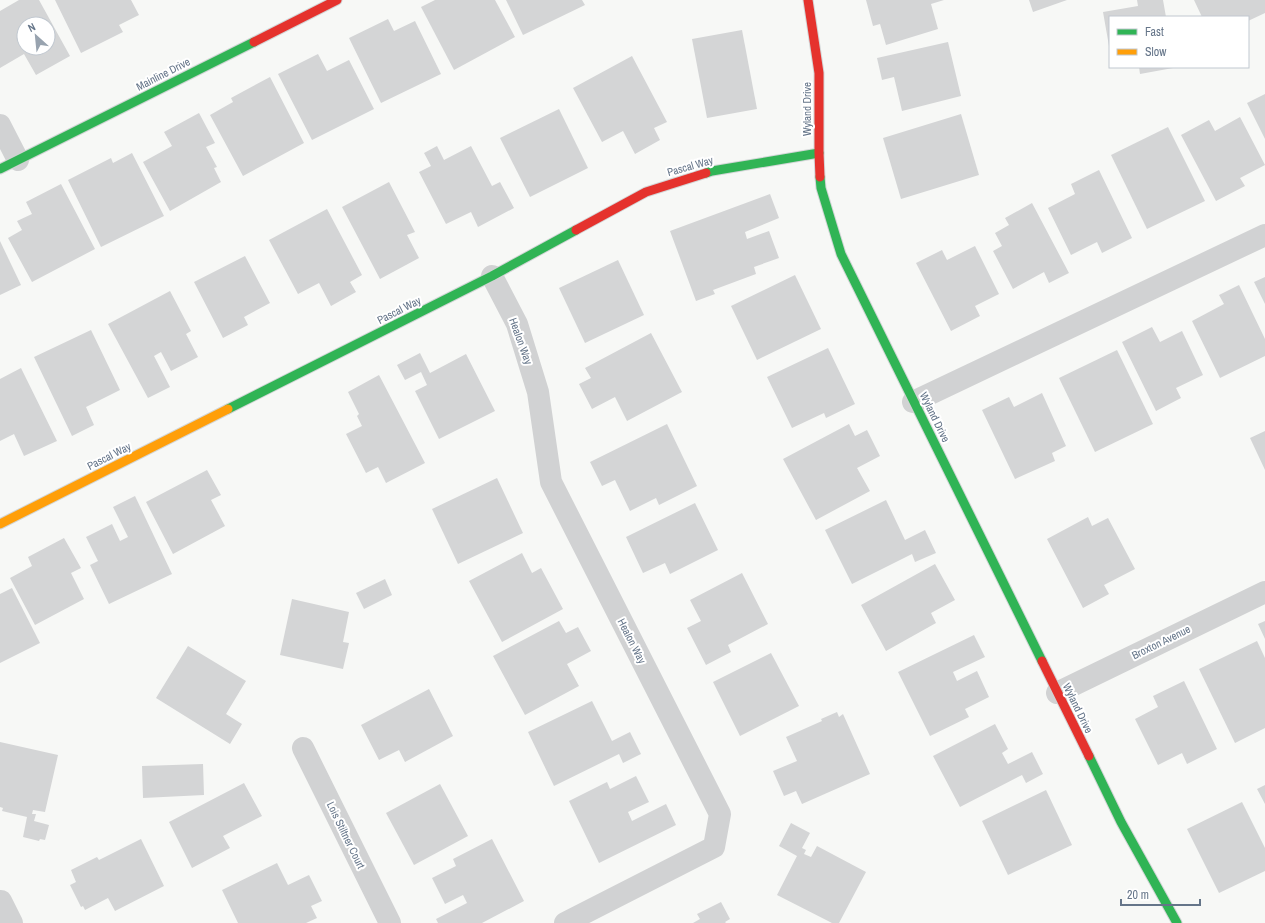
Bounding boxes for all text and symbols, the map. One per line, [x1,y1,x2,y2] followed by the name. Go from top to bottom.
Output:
[16,16,56,56] north arrow
[1109,16,1249,68] legend
[25,19,38,35] text: N
[1145,24,1164,40] text: Fast
[1145,44,1167,60] text: Slow
[134,54,192,94] street label: Mainline Drive
[800,82,814,136] street label: Wyland Drive
[665,153,715,179] street label: Pascal Way
[375,293,424,327] street label: Pascal Way
[506,316,536,367] street label: Healon Way
[917,390,953,444] street label: Wyland Drive
[85,439,134,473] street label: Pascal Way
[615,616,650,666] street label: Healon Way
[1129,622,1193,662] street label: Broxton Avenue
[1060,681,1096,735] street label: Wyland Drive
[324,799,368,871] street label: Lois Stiltner Court
[1121,881,1200,907] scale bar
[1127,887,1149,903] text: 20 m

